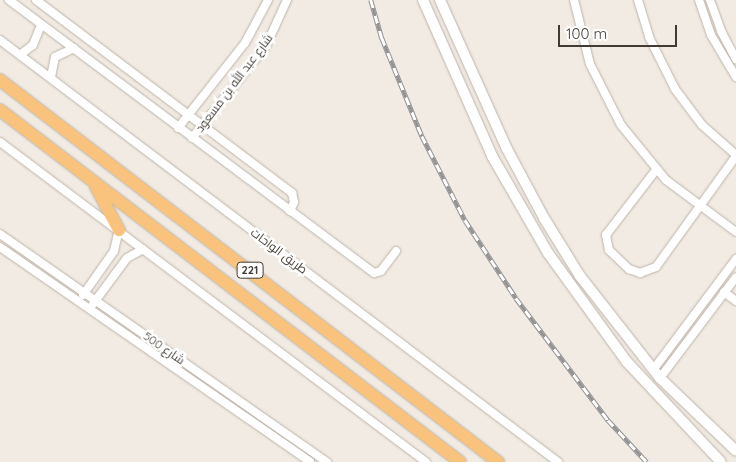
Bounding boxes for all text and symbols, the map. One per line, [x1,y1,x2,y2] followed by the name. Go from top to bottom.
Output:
[561,15,680,47] scale bar
[566,24,607,43] text: 100 m
[192,31,276,135] street label: شارع عبد الله بن مسعود
[248,225,310,277] street label: طريق الواحات
[236,262,264,278] road number: 221
[140,329,188,367] street label: شارع 500

